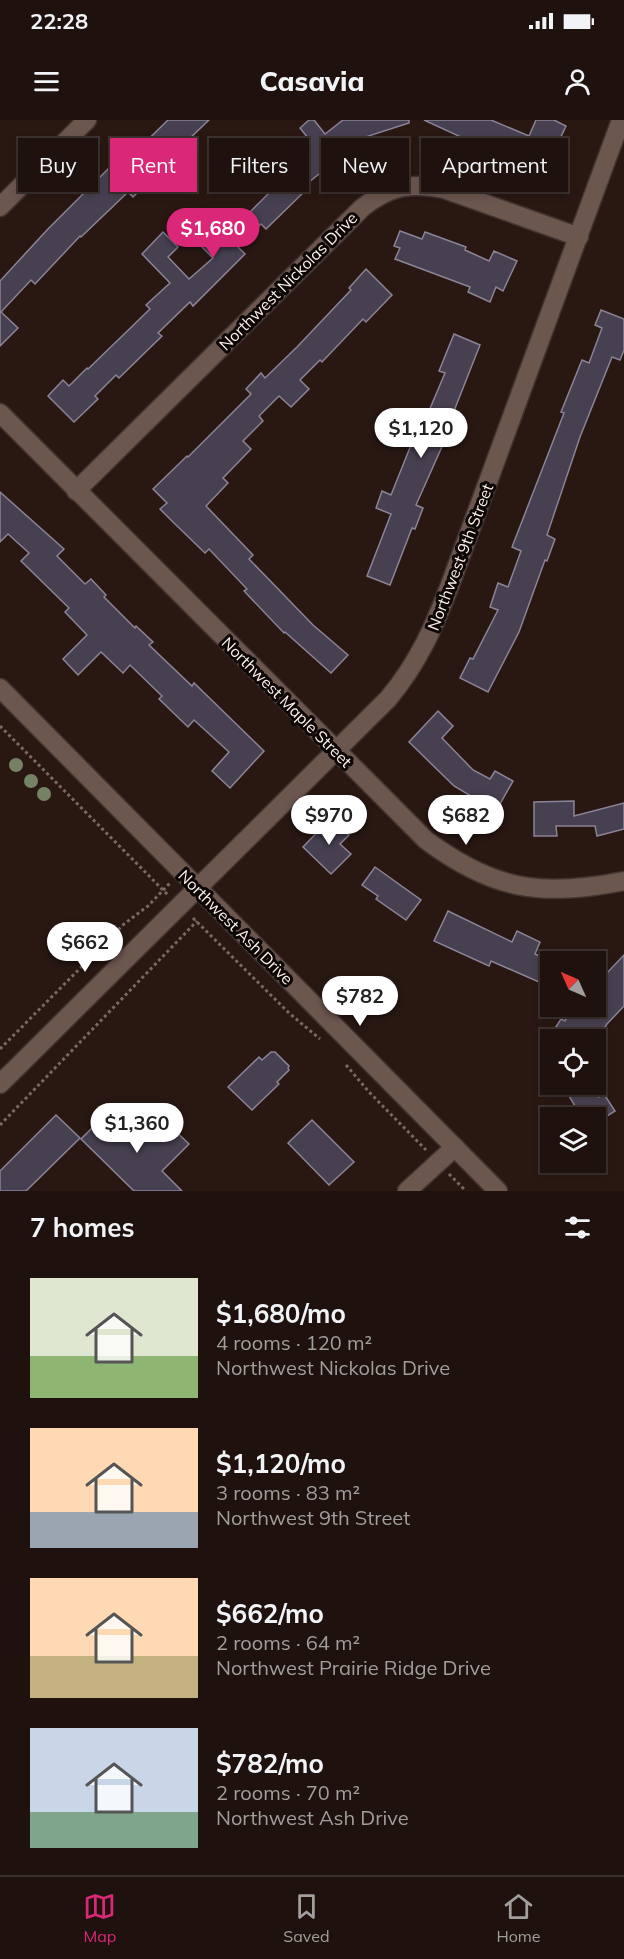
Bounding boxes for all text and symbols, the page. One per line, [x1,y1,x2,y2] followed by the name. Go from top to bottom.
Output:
[30,7,88,35] text: 22:28
[260,64,364,98] text: Casavia
[30,65,63,98] icon: menu
[561,65,594,98] icon: person
[18,138,98,192] chip: Buy
[110,138,197,192] chip: Rent
[209,138,309,192] chip: Filters
[321,138,409,192] chip: New
[421,138,568,192] chip: Apartment
[164,208,262,259] pin: $1,680
[215,208,361,354] street label: Northwest Nickolas Drive
[181,215,245,240] text: $1,680
[372,408,470,459] pin: $1,120
[389,415,453,440] text: $1,120
[423,481,497,633] street label: Northwest 9th Street
[218,633,357,772] street label: Northwest Maple Street
[293,795,365,846] pin: $970
[430,795,502,846] pin: $682
[305,802,353,827] text: $970
[442,802,490,827] text: $682
[174,865,298,989] street label: Northwest Ash Drive
[49,922,121,973] pin: $662
[61,929,109,954] text: $662
[540,951,606,1017] north arrow
[540,951,606,1173] map controls
[324,976,396,1027] pin: $782
[336,983,384,1008] text: $782
[540,1029,606,1095] button: locate
[88,1103,186,1154] pin: $1,360
[540,1107,606,1173] button: layers
[105,1110,169,1135] text: $1,360
[30,1211,134,1244] text: 7 homes
[561,1211,594,1244] icon: filters
[216,1297,346,1330] text: $1,680/mo
[78,1302,150,1374] icon: home
[216,1330,372,1355] text: 4 rooms · 120 m²
[216,1355,450,1380] text: Northwest Nickolas Drive
[216,1447,346,1480] text: $1,120/mo
[78,1452,150,1524] icon: home
[216,1480,360,1505] text: 3 rooms · 83 m²
[216,1505,410,1530] text: Northwest 9th Street
[216,1597,324,1630] text: $662/mo
[78,1602,150,1674] icon: home
[216,1630,360,1655] text: 2 rooms · 64 m²
[216,1655,491,1680] text: Northwest Prairie Ridge Drive
[216,1747,324,1780] text: $782/mo
[78,1752,150,1824] icon: home
[216,1780,360,1805] text: 2 rooms · 70 m²
[216,1805,409,1830] text: Northwest Ash Drive
[83,1890,116,1946] tab: Map
[283,1890,330,1946] tab: Saved
[496,1890,541,1946] tab: Home

